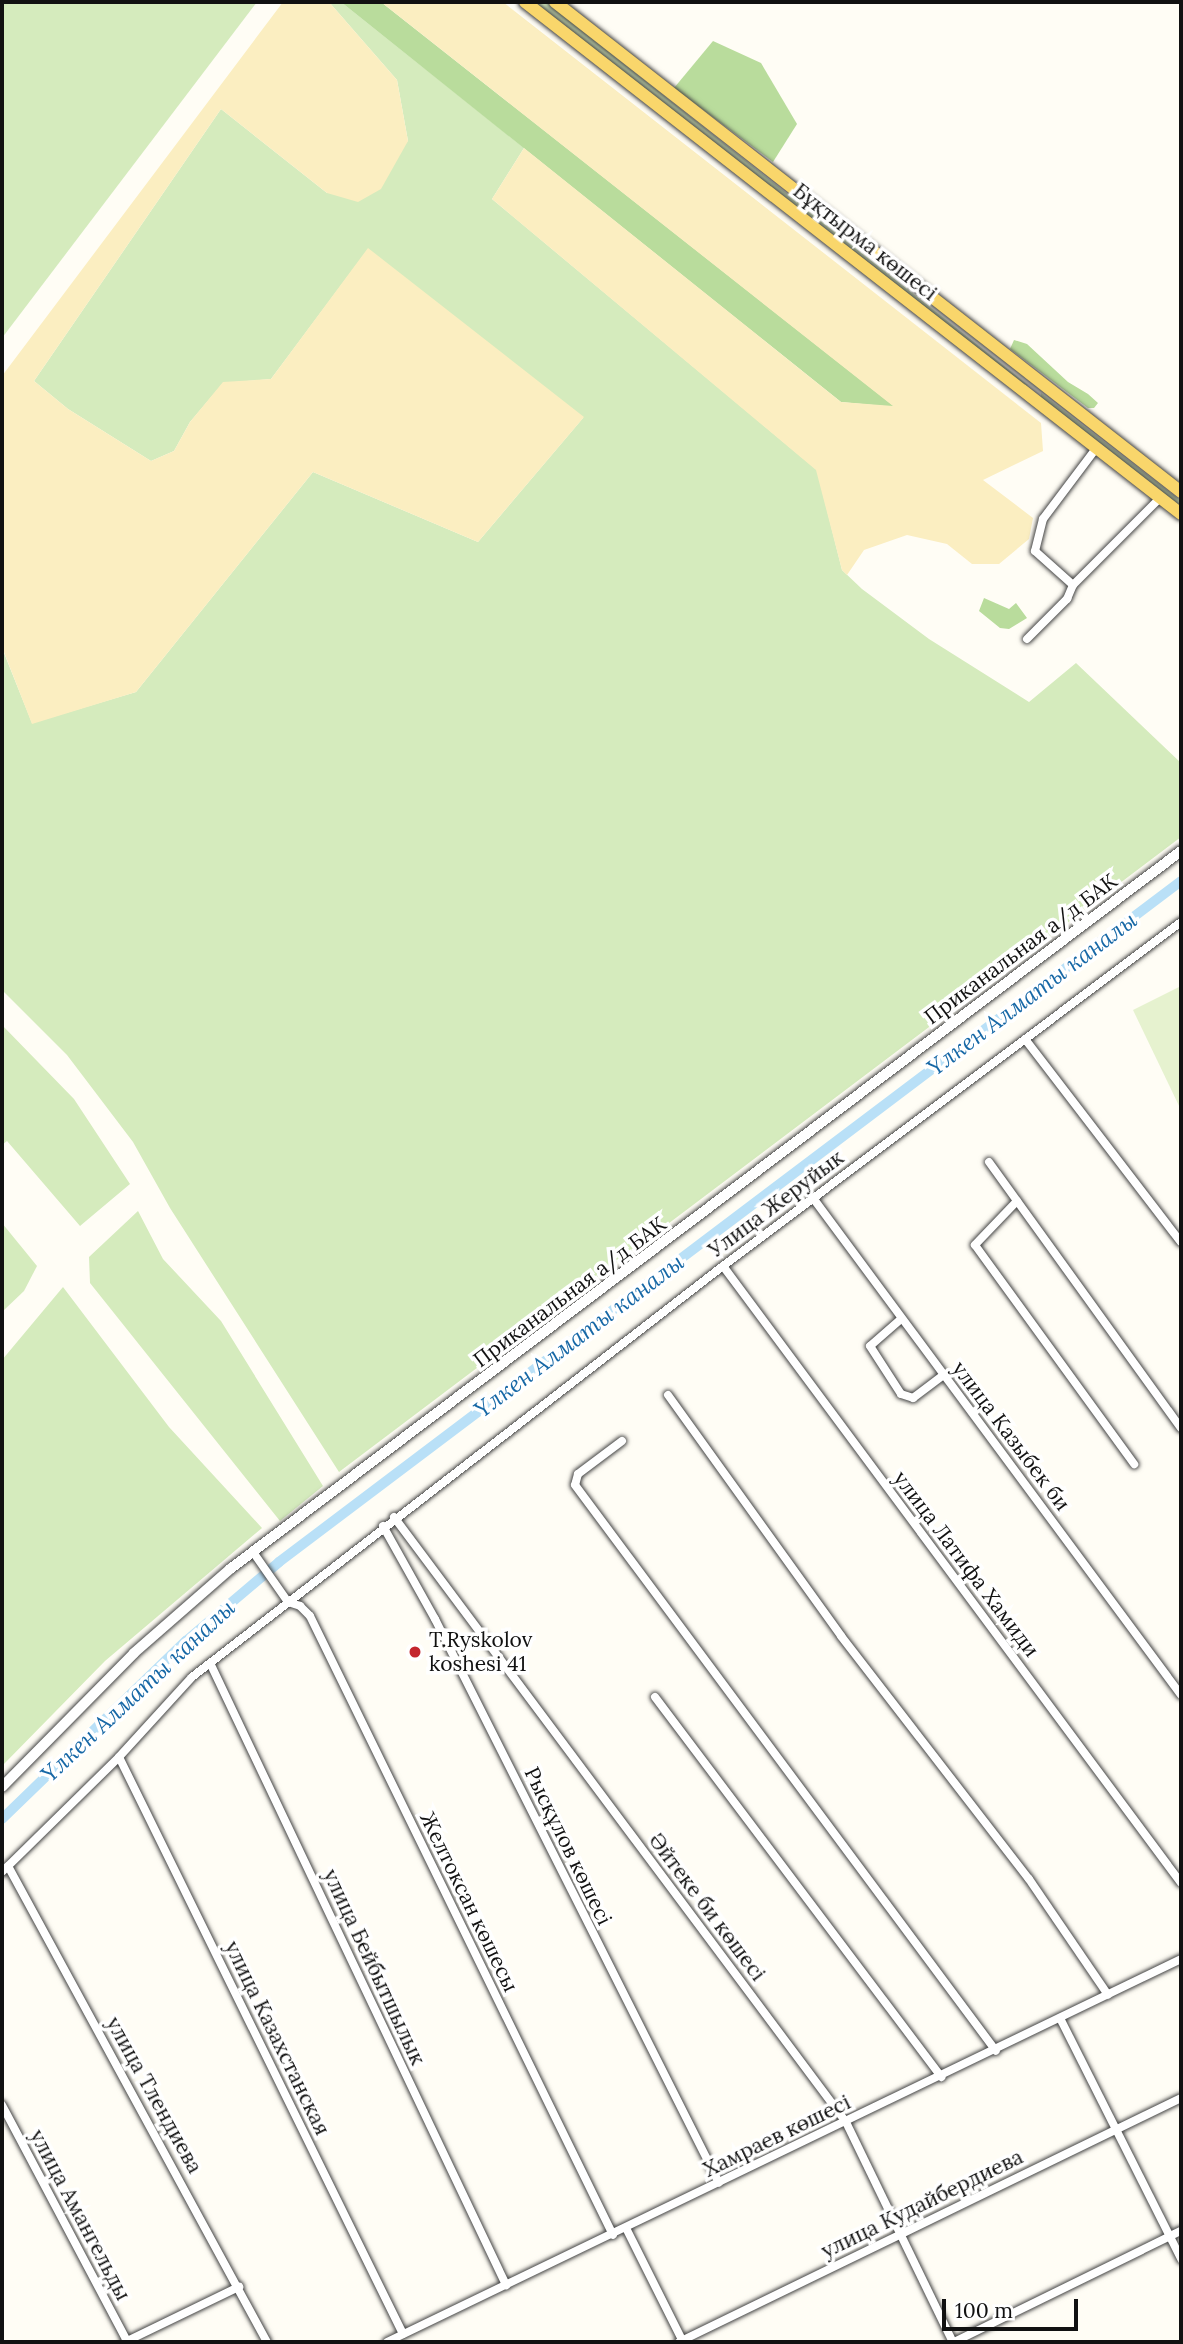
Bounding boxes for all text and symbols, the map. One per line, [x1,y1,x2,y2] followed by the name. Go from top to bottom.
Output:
[788,178,942,306] street label: Бұқтырма көшесі
[920,868,1122,1030] street label: Приканальная а/д БАК
[922,906,1142,1082] water label: Үлкен Алматы каналы
[704,1145,848,1263] street label: Улица Жеруйык
[469,1211,671,1373] street label: Приканальная а/д БАК
[469,1248,689,1424] water label: Үлкен Алматы каналы
[947,1356,1075,1516] street label: улица Казыбек би
[888,1466,1044,1662] street label: улица Латифа Хамиди
[35,1594,241,1788] water label: Үлкен Алматы каналы
[429,1627,532,1677] place label: T.Ryskolov koshesi 41
[407,1644,423,1660] marker: T.Ryskolov koshesi 41
[519,1763,617,1929] street label: Рысқұлов көшесі
[415,1808,523,1996] street label: Желтоксан көшесы
[643,1828,771,1986] street label: Әйтеке би көшесі
[318,1865,430,2069] street label: улица Бейбытшылык
[219,1937,335,2139] street label: улица Казахстанская
[101,2012,207,2178] street label: улица Тлендиева
[699,2090,855,2182] street label: Хамраев көшесі
[24,2125,136,2305] street label: улица Амангельды
[817,2144,1027,2264] street label: улица Кудайбердиева
[945,2284,1082,2328] scale bar
[955,2297,1013,2324] text: 100 m

